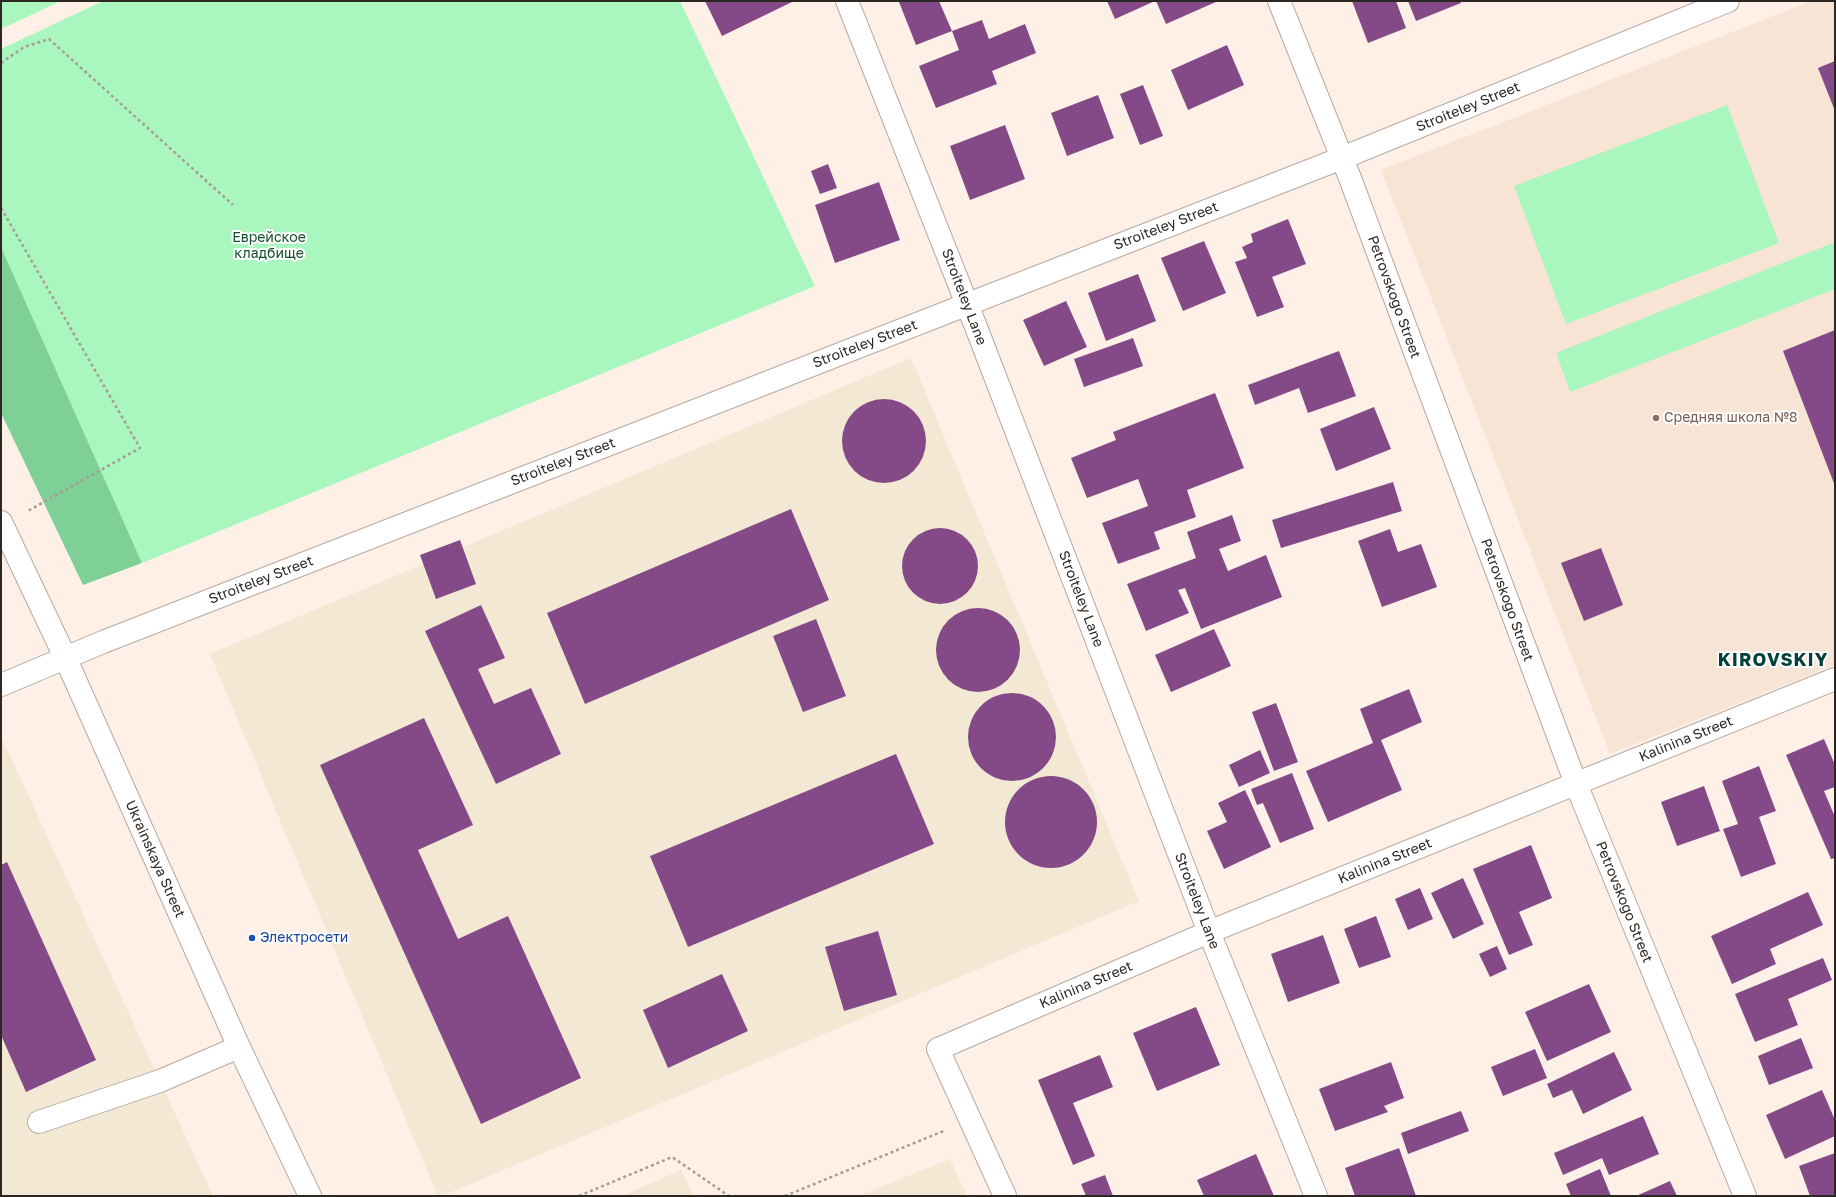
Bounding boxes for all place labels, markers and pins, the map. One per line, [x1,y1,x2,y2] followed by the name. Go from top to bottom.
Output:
[1664,410,1797,426] place label: Средняя школа №8
[1651,413,1661,423] marker: Средняя школа №8
[260,930,348,946] place label: Электросети
[247,933,257,943] marker: Электросети

